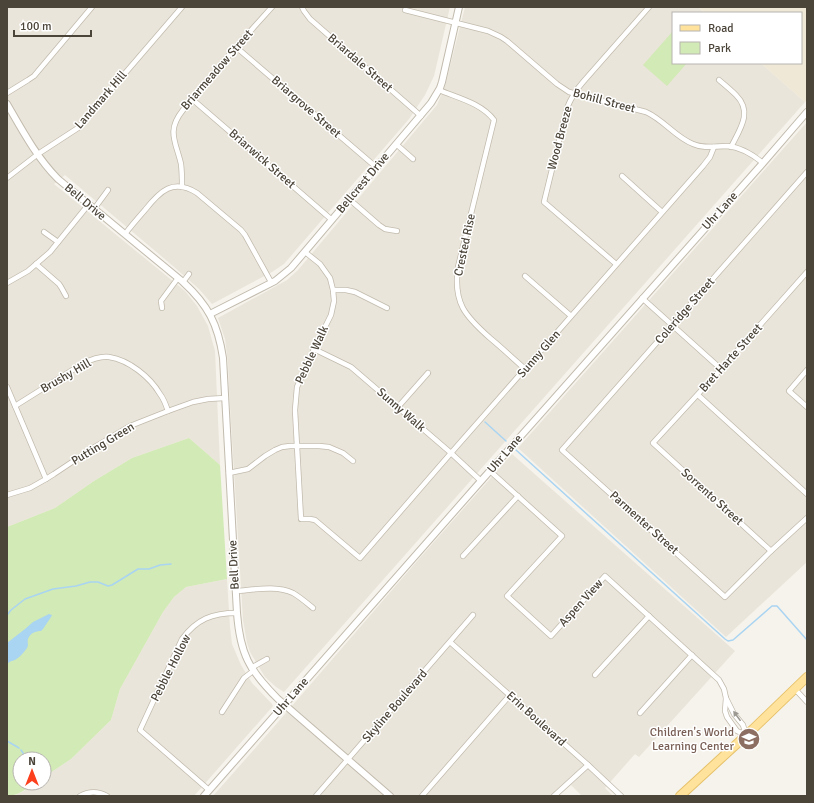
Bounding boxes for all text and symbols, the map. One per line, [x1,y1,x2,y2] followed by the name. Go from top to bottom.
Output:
[14,12,91,38] scale bar
[672,12,802,64] legend
[20,19,52,34] text: 100 m
[708,21,734,36] text: Road
[178,27,256,113] street label: Briarmeadow Street
[324,31,396,95] street label: Briardale Street
[708,41,731,56] text: Park
[72,68,131,132] street label: Landmark Hill
[268,73,344,141] street label: Briargrove Street
[571,85,637,117] street label: Bohill Street
[544,104,576,172] street label: Wood Breeze
[226,126,298,192] street label: Briarwick Street
[333,150,393,216] street label: Bellcrest Drive
[61,180,109,224] street label: Bell Drive
[699,189,741,233] street label: Uhr Lane
[451,212,479,278] street label: Crested Rise
[652,275,718,347] street label: Coleridge Street
[696,321,766,395] street label: Bret Harte Street
[292,323,332,387] street label: Pebble Walk
[514,327,564,381] street label: Sunny Glen
[38,355,94,397] street label: Brushy Hill
[374,385,428,435] street label: Sunny Walk
[69,419,137,469] street label: Putting Green
[484,432,526,476] street label: Uhr Lane
[678,465,746,529] street label: Sorrento Street
[606,488,682,558] street label: Parmenter Street
[225,540,243,590] street label: Bell Drive
[556,576,606,630] street label: Aspen View
[148,632,194,704] street label: Pebble Hollow
[359,666,431,746] street label: Skyline Boulevard
[270,675,312,719] street label: Uhr Lane
[503,688,569,750] street label: Erin Boulevard
[733,711,741,722] one-way arrow
[650,725,735,754] place label: Children's World Learning Center
[736,726,762,752] school or university icon: Children's World Learning Center
[12,751,52,791] north arrow
[28,755,36,768] text: N

